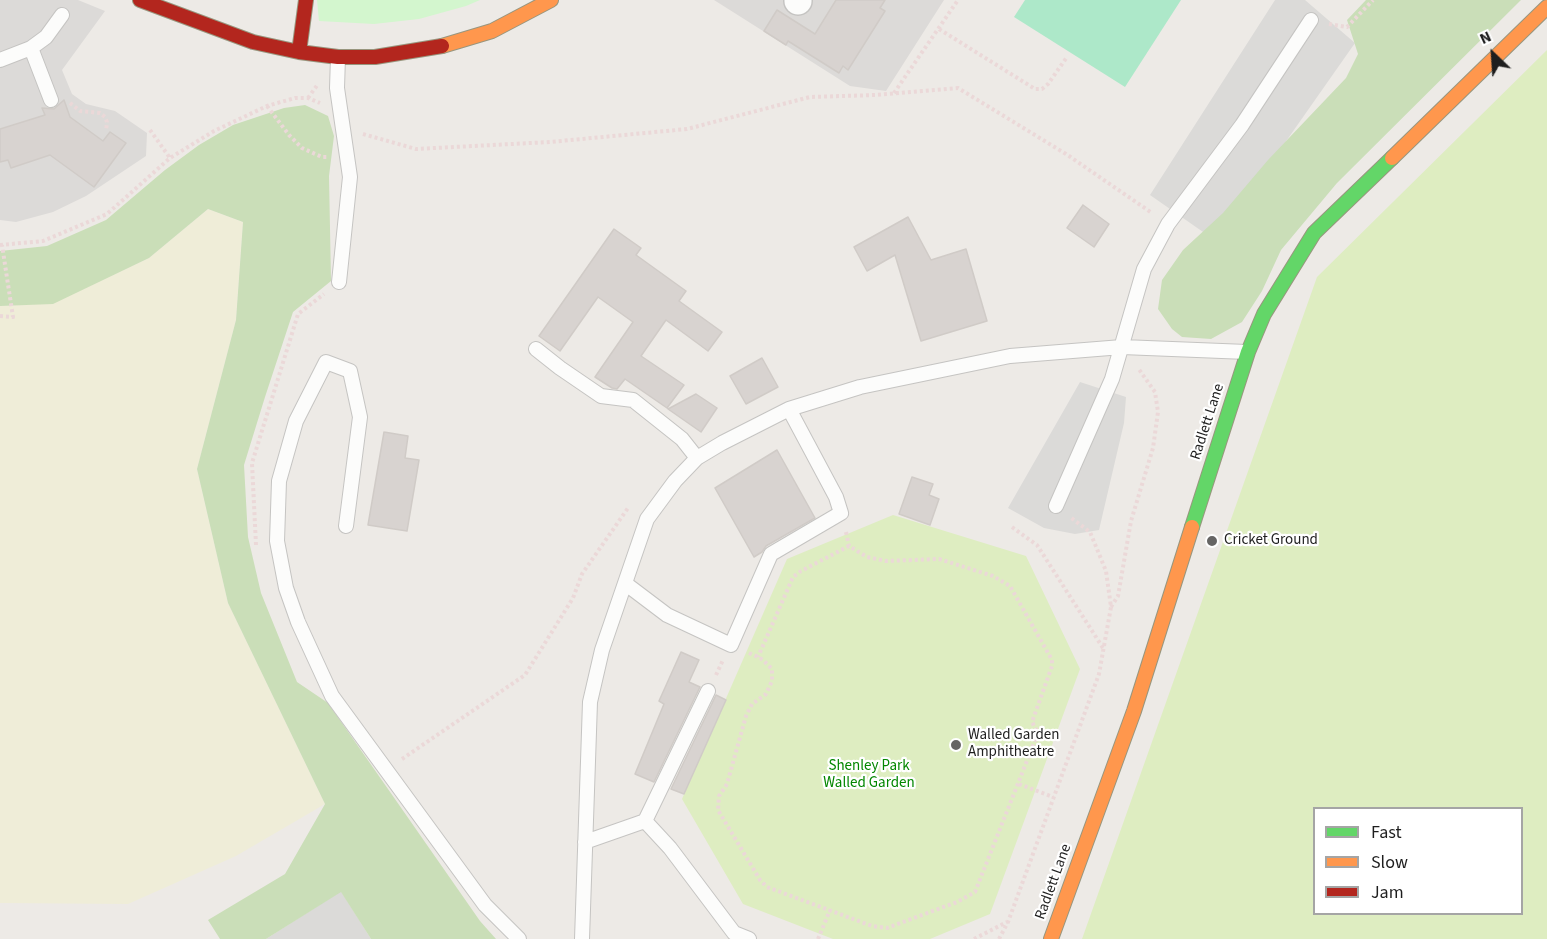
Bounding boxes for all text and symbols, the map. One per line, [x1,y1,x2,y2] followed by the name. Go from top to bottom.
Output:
[1463,24,1523,84] north arrow
[1476,25,1495,50] text: N
[1187,382,1229,462] street label: Radlett Lane
[1224,532,1318,550] place label: Cricket Ground
[1205,534,1219,548] marker: Cricket Ground
[968,727,1059,762] place label: Walled Garden Amphitheatre
[949,738,963,752] marker: Walled Garden Amphitheatre
[823,758,915,793] park label: Shenley Park Walled Garden
[1313,807,1523,915] legend
[1371,820,1402,845] text: Fast
[1032,842,1076,922] street label: Radlett Lane
[1371,850,1408,875] text: Slow
[1371,880,1404,905] text: Jam

